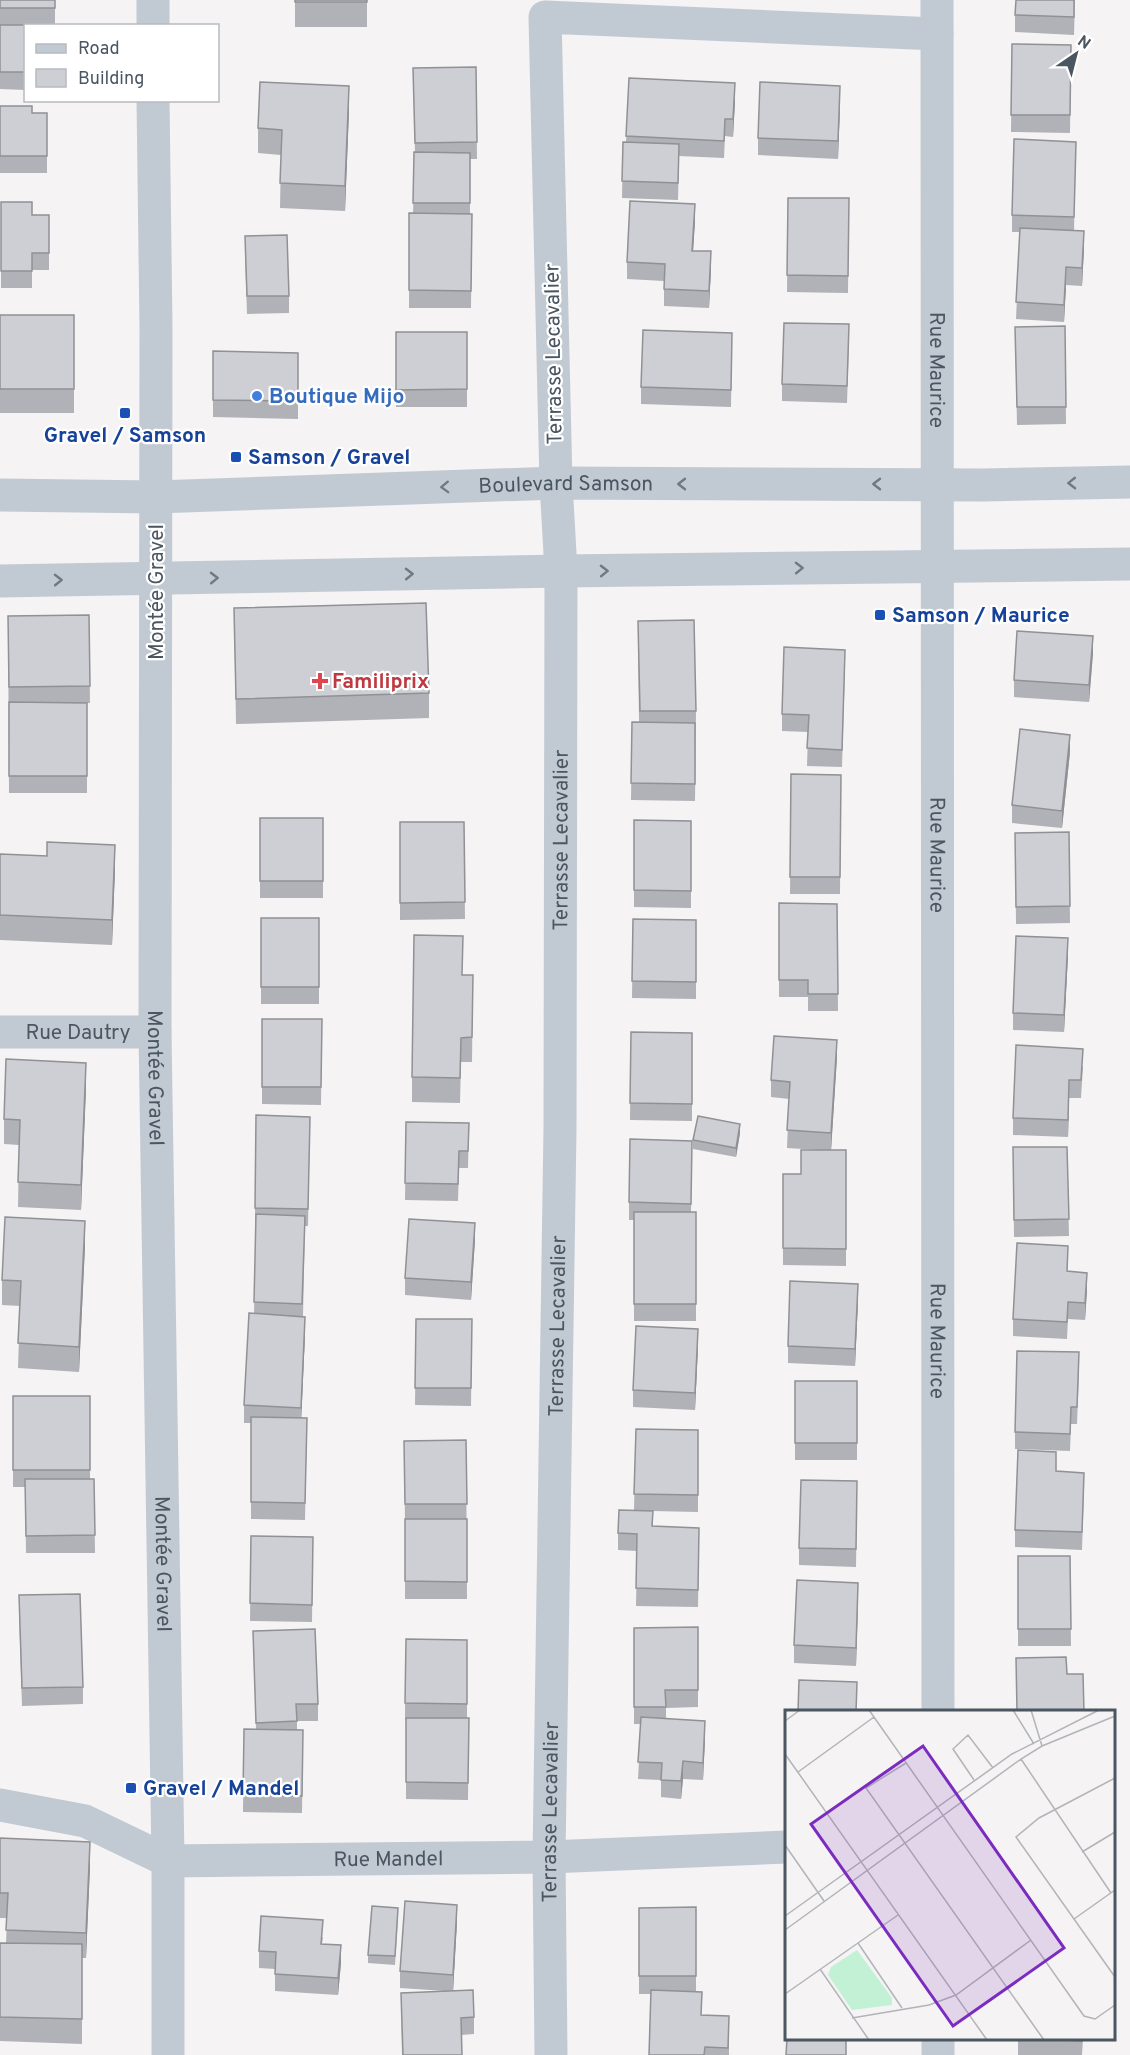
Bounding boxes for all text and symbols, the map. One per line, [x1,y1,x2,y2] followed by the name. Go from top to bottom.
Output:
[24,24,219,102] legend
[1046,24,1106,84] north arrow
[1073,32,1094,55] text: N
[78,38,120,61] text: Road
[78,68,144,91] text: Building
[539,263,570,445] street label: Terrasse Lecavalier
[922,312,949,428] street label: Rue Maurice
[269,384,404,411] place label: Boutique Mijo
[250,389,264,403] marker: Boutique Mijo
[118,406,132,420] marker: Gravel / Samson
[44,423,206,450] place label: Gravel / Samson
[248,445,410,472] place label: Samson / Gravel
[229,450,243,464] marker: Samson / Gravel
[478,471,653,501] street label: Boulevard Samson
[1067,477,1076,489] one-way arrow
[677,478,686,490] one-way arrow
[872,478,881,491] one-way arrow
[440,480,449,493] one-way arrow
[144,524,171,660] street label: Montée Gravel
[794,562,803,574] one-way arrow
[599,564,608,577] one-way arrow
[404,568,413,580] one-way arrow
[209,572,218,584] one-way arrow
[54,574,63,586] one-way arrow
[892,603,1070,630] place label: Samson / Maurice
[873,608,887,622] marker: Samson / Maurice
[332,669,429,696] place label: Familiprix
[313,674,327,688] marker: Familiprix
[548,749,576,931] street label: Terrasse Lecavalier
[922,797,950,913] street label: Rue Maurice
[140,1010,169,1146] street label: Montée Gravel
[25,1020,131,1047] street label: Rue Dautry
[544,1235,573,1417] street label: Terrasse Lecavalier
[923,1283,950,1399] street label: Rue Maurice
[147,1496,176,1632] street label: Montée Gravel
[785,1710,1115,2040] inset map
[537,1721,566,1903] street label: Terrasse Lecavalier
[143,1776,299,1803] place label: Gravel / Mandel
[124,1781,138,1795] marker: Gravel / Mandel
[333,1846,444,1874] street label: Rue Mandel

